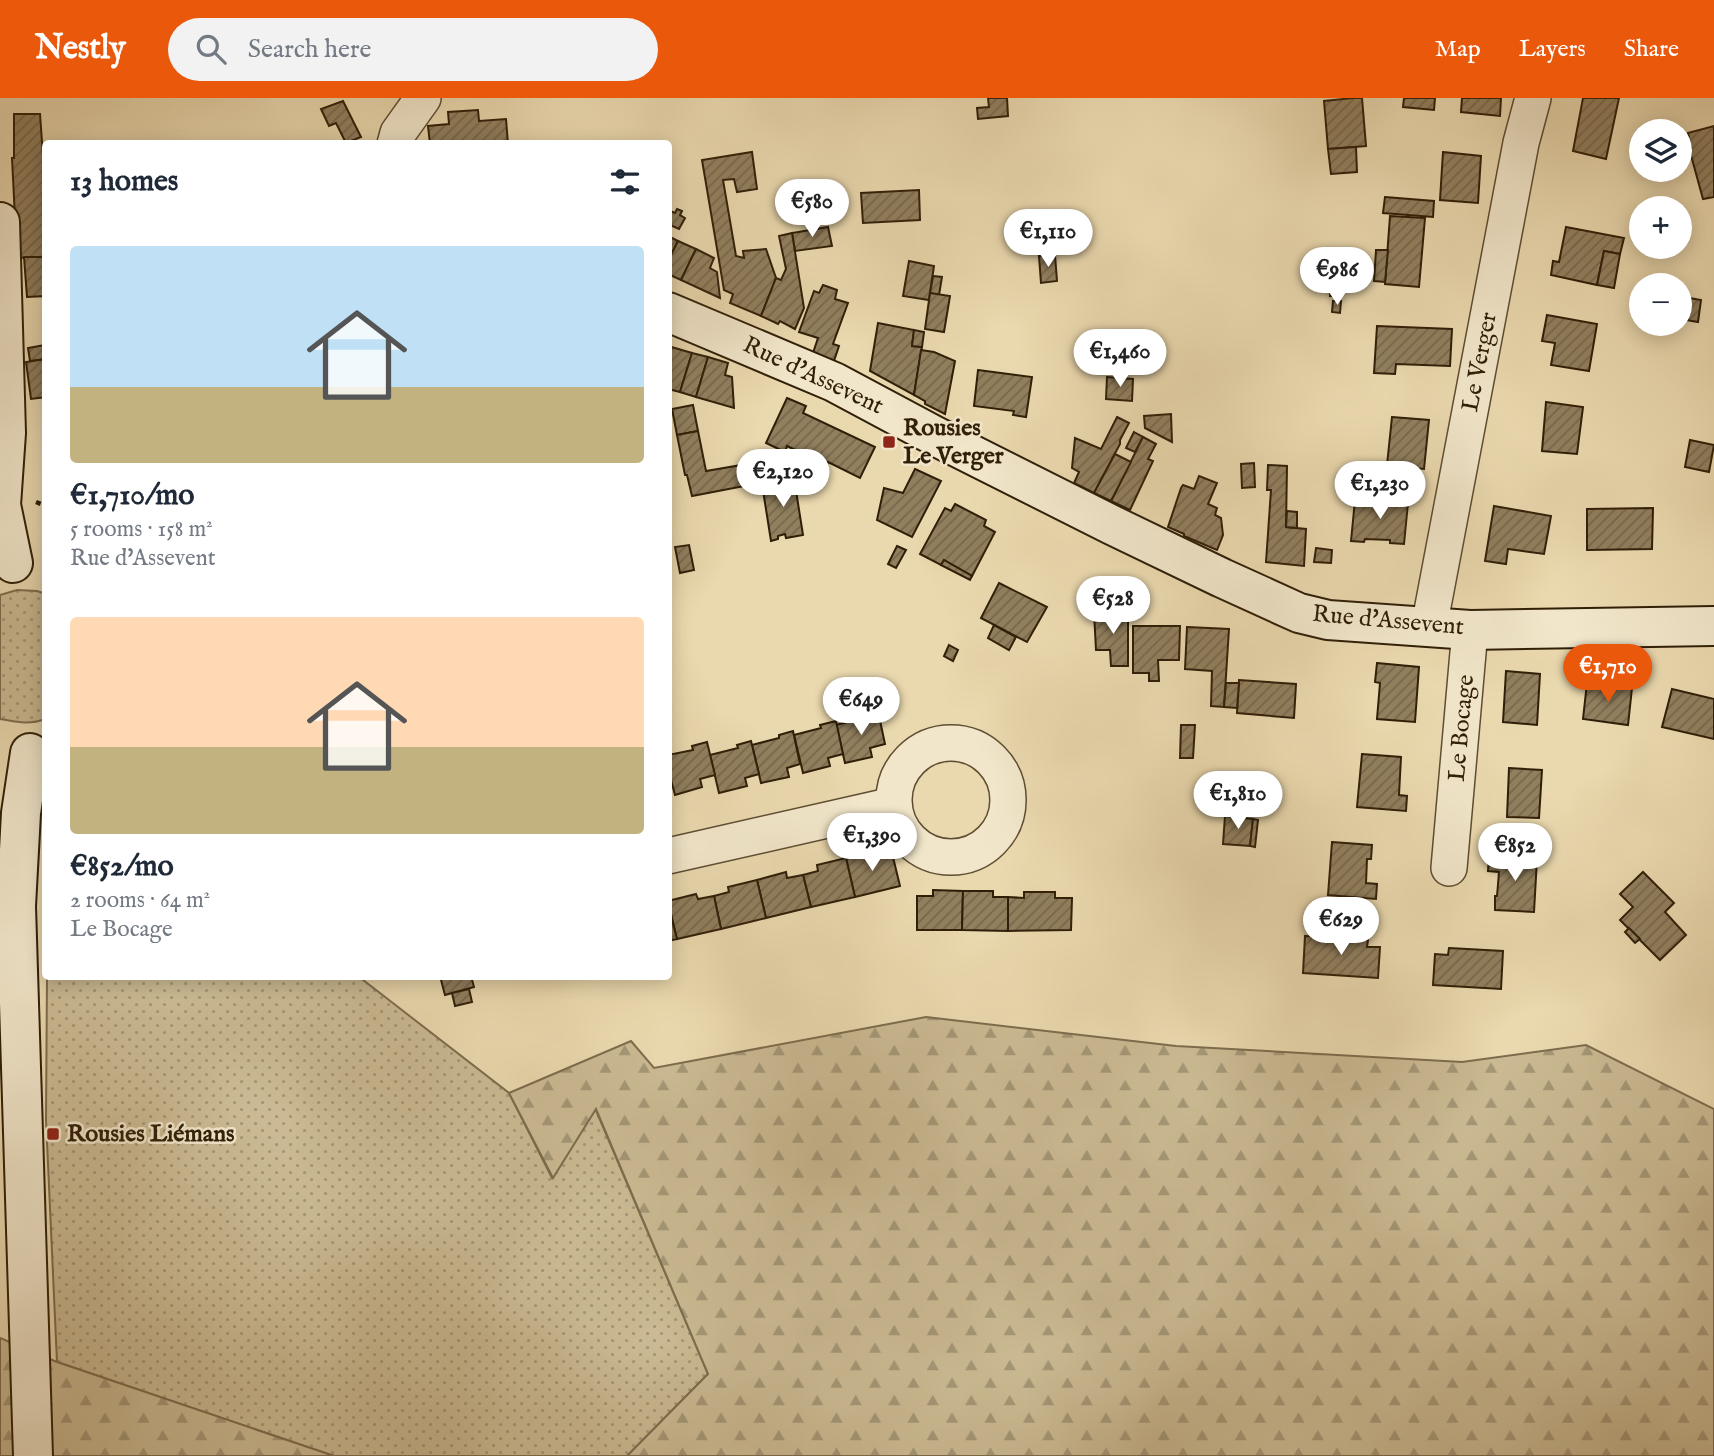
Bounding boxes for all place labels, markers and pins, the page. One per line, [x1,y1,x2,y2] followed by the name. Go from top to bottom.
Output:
[771,180,853,239] pin: €580
[991,209,1105,269] pin: €1,110
[1296,248,1378,307] pin: €986
[1063,330,1177,389] pin: €1,460
[903,413,1004,472] place label: Rousies Le Verger
[881,434,897,450] marker: Rousies Le Verger
[726,450,840,509] pin: €2,120
[1323,462,1437,521] pin: €1,230
[1072,576,1154,636] pin: €528
[1551,644,1665,704] pin: €1,710
[820,678,902,737] pin: €649
[1181,772,1295,831] pin: €1,810
[815,814,929,873] pin: €1,390
[1474,824,1556,883] pin: €852
[1300,898,1382,957] pin: €629
[67,1119,235,1150] place label: Rousies Liémans
[45,1126,61,1142] marker: Rousies Liémans

